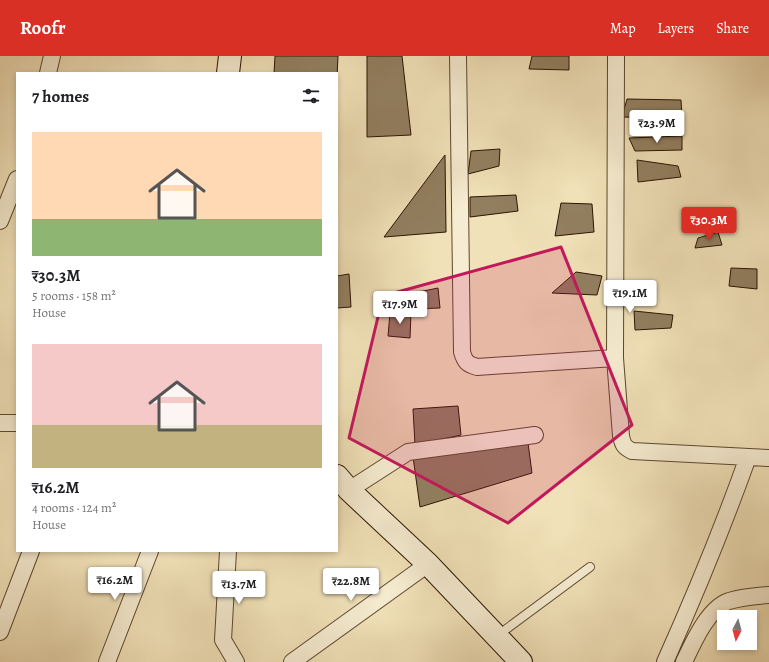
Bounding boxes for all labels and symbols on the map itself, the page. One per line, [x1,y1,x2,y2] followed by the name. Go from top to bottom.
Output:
[624,110,690,144] pin: ₹23.9M
[676,207,742,241] pin: ₹30.3M
[597,280,663,314] pin: ₹19.1M
[367,291,433,325] pin: ₹17.9M
[82,567,148,601] pin: ₹16.2M
[318,568,384,602] pin: ₹22.8M
[206,571,272,605] pin: ₹13.7M
[717,610,757,650] north arrow

